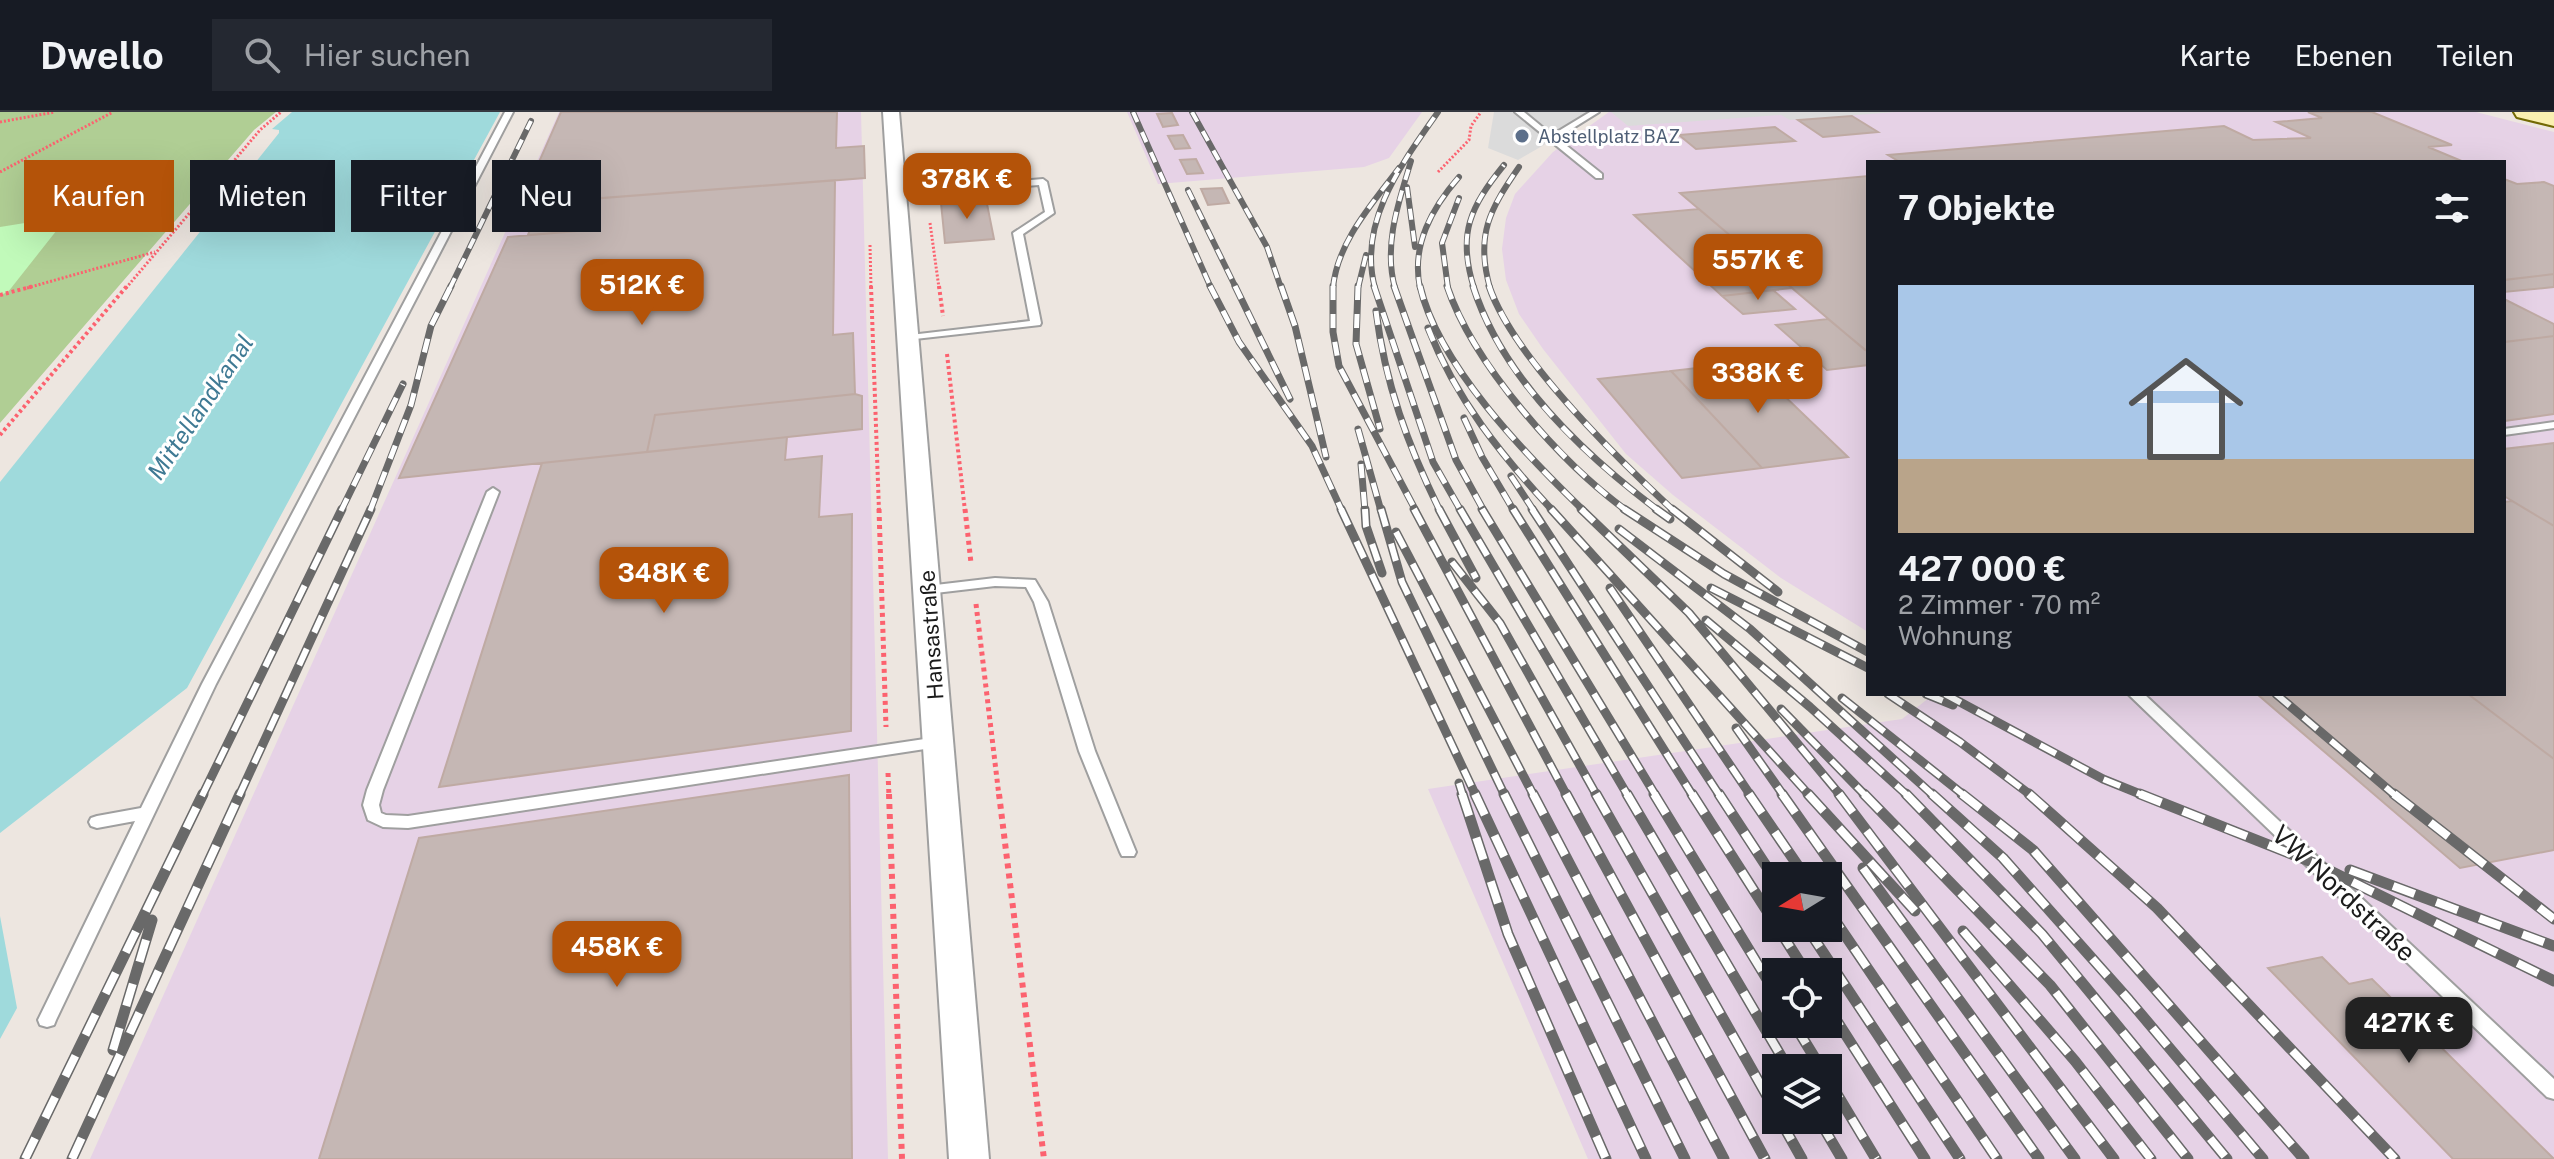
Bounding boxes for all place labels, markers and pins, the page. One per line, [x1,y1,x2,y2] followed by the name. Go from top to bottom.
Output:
[1538,126,1680,147] place label: Abstellplatz BAZ
[1513,127,1531,145] marker: Abstellplatz BAZ
[902,153,1032,221] pin: 378K €
[1693,234,1823,302] pin: 557K €
[577,259,707,327] pin: 512K €
[1693,347,1823,415] pin: 338K €
[599,547,729,615] pin: 348K €
[552,921,682,989] pin: 458K €
[2344,997,2474,1065] pin: 427K €

